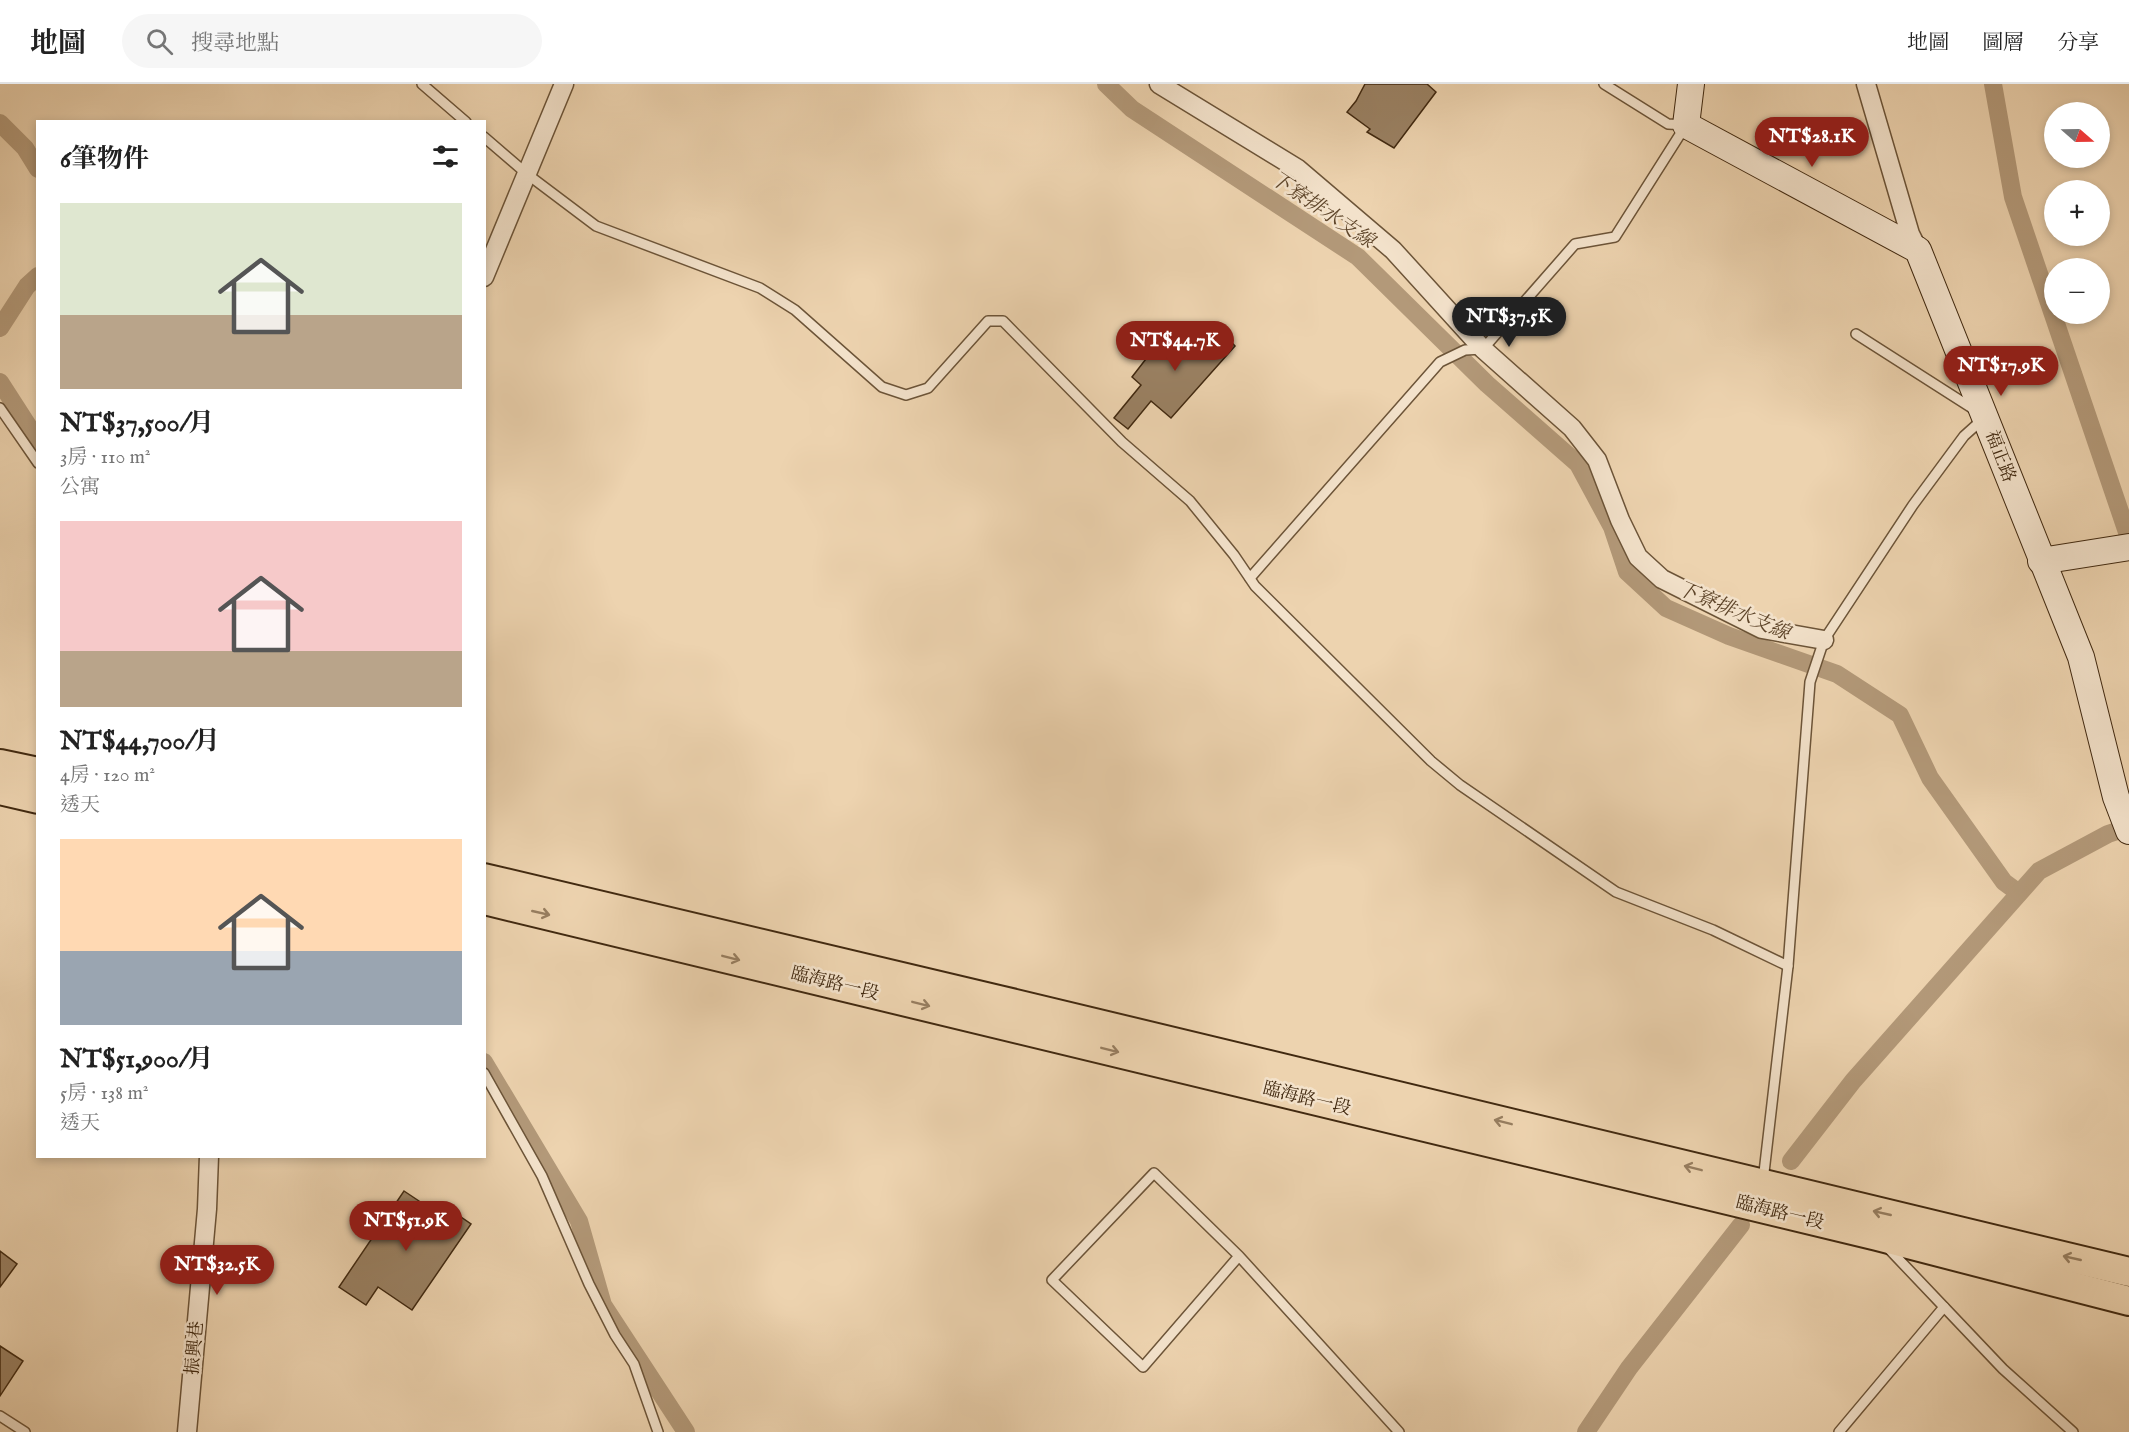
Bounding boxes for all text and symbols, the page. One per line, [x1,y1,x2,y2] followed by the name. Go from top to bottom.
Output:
[122,14,542,68] search box
[143,25,176,58] icon: search
[30,27,86,62] text: 地圖
[191,30,279,58] text: 搜尋地點
[1907,30,1949,57] text: 地圖
[1982,30,2024,57] text: 圖層
[2057,30,2099,57] text: 分享
[2044,102,2110,168] north arrow
[2044,102,2110,324] map controls
[1750,117,1874,168] pin: NT$28.1K
[1769,124,1855,149] text: NT$28.1K
[429,140,462,173] icon: filters
[60,143,149,176] text: 6筆物件
[1265,166,1381,255] water label: 下寮排水支線
[2044,180,2110,246] button: +
[207,242,315,350] icon: home
[2044,258,2110,324] button: −
[1447,297,1571,348] pin: NT$37.5K
[1466,304,1552,329] text: NT$37.5K
[1113,321,1237,372] pin: NT$44.7K
[1130,328,1220,353] text: NT$44.7K
[1939,346,2063,397] pin: NT$17.9K
[1957,353,2045,378] text: NT$17.9K
[60,407,214,440] text: NT$37,500/月
[1979,427,2020,486] street label: 福正路
[60,445,151,470] text: 3房 · 110 m²
[60,475,100,500] text: 公寓
[207,560,315,668] icon: home
[1673,576,1795,647] water label: 下寮排水支線
[60,725,220,758] text: NT$44,700/月
[60,763,155,788] text: 4房 · 120 m²
[60,793,100,818] text: 透天
[207,878,315,986] icon: home
[531,908,551,919] one-way arrow
[721,953,740,965] one-way arrow
[788,962,881,1007] street label: 臨海路一段
[911,999,930,1011] one-way arrow
[60,1043,214,1076] text: NT$51,900/月
[1100,1045,1119,1057] one-way arrow
[1260,1077,1353,1122] street label: 臨海路一段
[60,1081,149,1106] text: 5房 · 138 m²
[60,1111,100,1136] text: 透天
[1494,1115,1513,1127] one-way arrow
[1684,1161,1703,1173] one-way arrow
[1733,1191,1826,1236] street label: 臨海路一段
[344,1201,468,1252] pin: NT$51.9K
[1873,1207,1892,1219] one-way arrow
[363,1208,449,1233] text: NT$51.9K
[155,1245,279,1296] pin: NT$32.5K
[174,1252,260,1277] text: NT$32.5K
[2063,1252,2082,1264] one-way arrow
[182,1320,209,1376] street label: 振興巷

